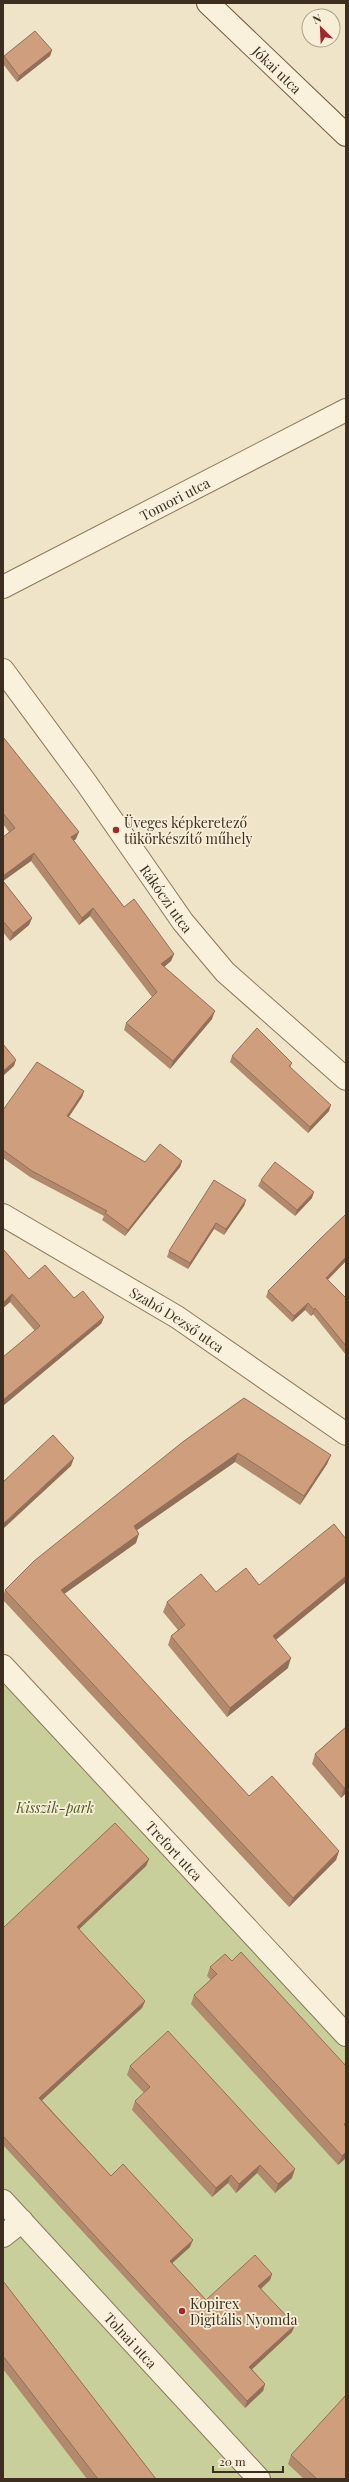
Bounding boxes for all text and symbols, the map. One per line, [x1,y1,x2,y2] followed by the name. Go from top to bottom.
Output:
[301,8,341,48] north arrow
[310,10,323,27] text: N
[248,41,306,97] street label: Jókai utca
[136,472,213,525] street label: Tomori utca
[124,813,253,848] place label: Üveges képkeretező tükörkészítő műhely
[111,825,121,835] marker: Üveges képkeretező tükörkészítő műhely
[136,861,197,936] street label: Rákóczi utca
[127,1282,228,1356] street label: Szabó Dezső utca
[15,1798,94,1817] park label: Kisszik-park
[142,1817,207,1885] street label: Trefort utca
[190,2294,297,2329] place label: Kopirex Digitális Nyomda
[177,2306,187,2316] marker: Kopirex Digitális Nyomda
[100,2308,162,2372] street label: Tolnai utca
[213,2448,283,2474] scale bar
[219,2453,246,2469] text: 20 m

